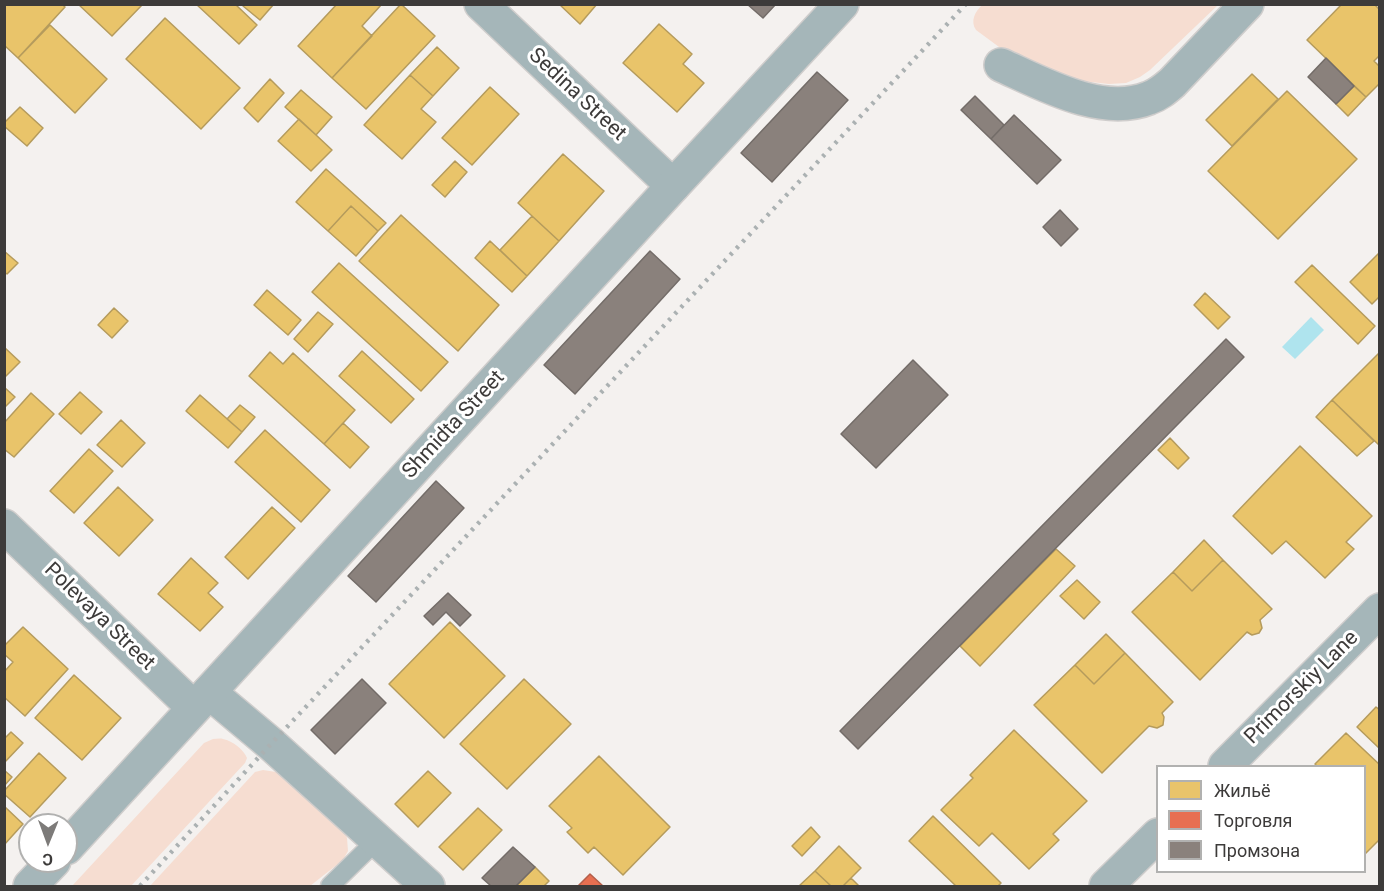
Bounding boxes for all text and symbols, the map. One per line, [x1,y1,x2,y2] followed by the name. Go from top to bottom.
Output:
[523,43,631,147] street label: Sedina Street
[398,366,510,484] street label: Shmidta Street
[38,558,160,676] street label: Polevaya Street
[1240,626,1364,750] street label: Primorskiy Lane
[1156,765,1366,873] legend
[1214,780,1270,801] text: Жильё
[1214,810,1292,831] text: Торговля
[18,813,78,873] north arrow
[1214,840,1300,861] text: Промзона
[42,850,53,869] text: С

